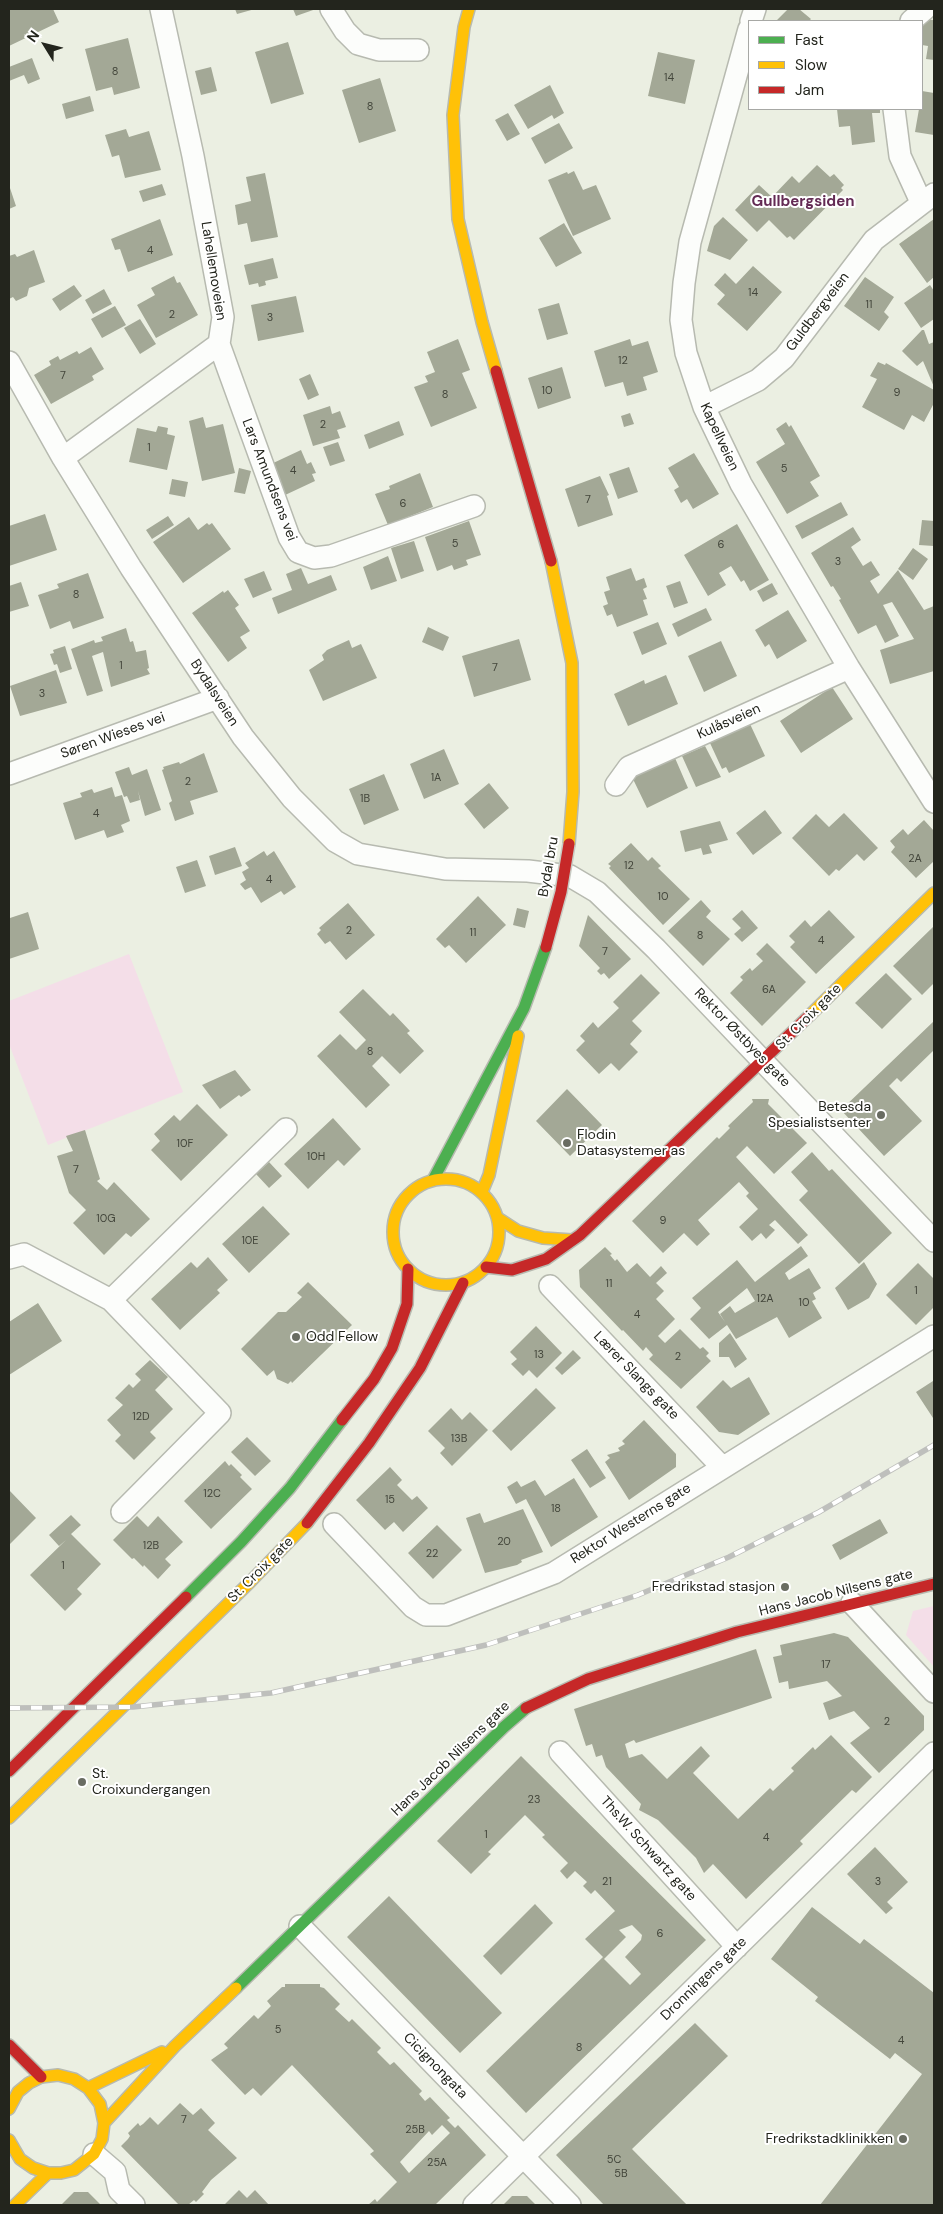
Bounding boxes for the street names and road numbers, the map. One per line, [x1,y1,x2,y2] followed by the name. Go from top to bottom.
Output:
[197,220,229,322] street label: Lahellemoveien
[783,269,853,355] street label: Guldbergveien
[696,400,742,474] street label: Kapellveien
[238,416,300,544] street label: Lars Amundsens vei
[186,657,242,729] street label: Bydalsveien
[695,701,763,743] street label: Kulåsveien
[58,709,168,763] street label: Søren Wieses vei
[535,836,563,898] street label: Bydal bru
[773,981,845,1053] street label: St. Croix gate
[690,985,794,1091] street label: Rektor Østbyes gate
[590,1328,682,1424] street label: Lærer Slangs gate
[568,1480,694,1568] street label: Rektor Westerns gate
[225,1534,297,1606] street label: St. Croix gate
[757,1566,915,1620] street label: Hans Jacob Nilsens gate
[388,1698,514,1820] street label: Hans Jacob Nilsens gate
[596,1793,700,1905] street label: Ths.W. Schwartz gate
[657,1934,751,2024] street label: Dronningens gate
[399,2029,471,2103] street label: Cicignongata

